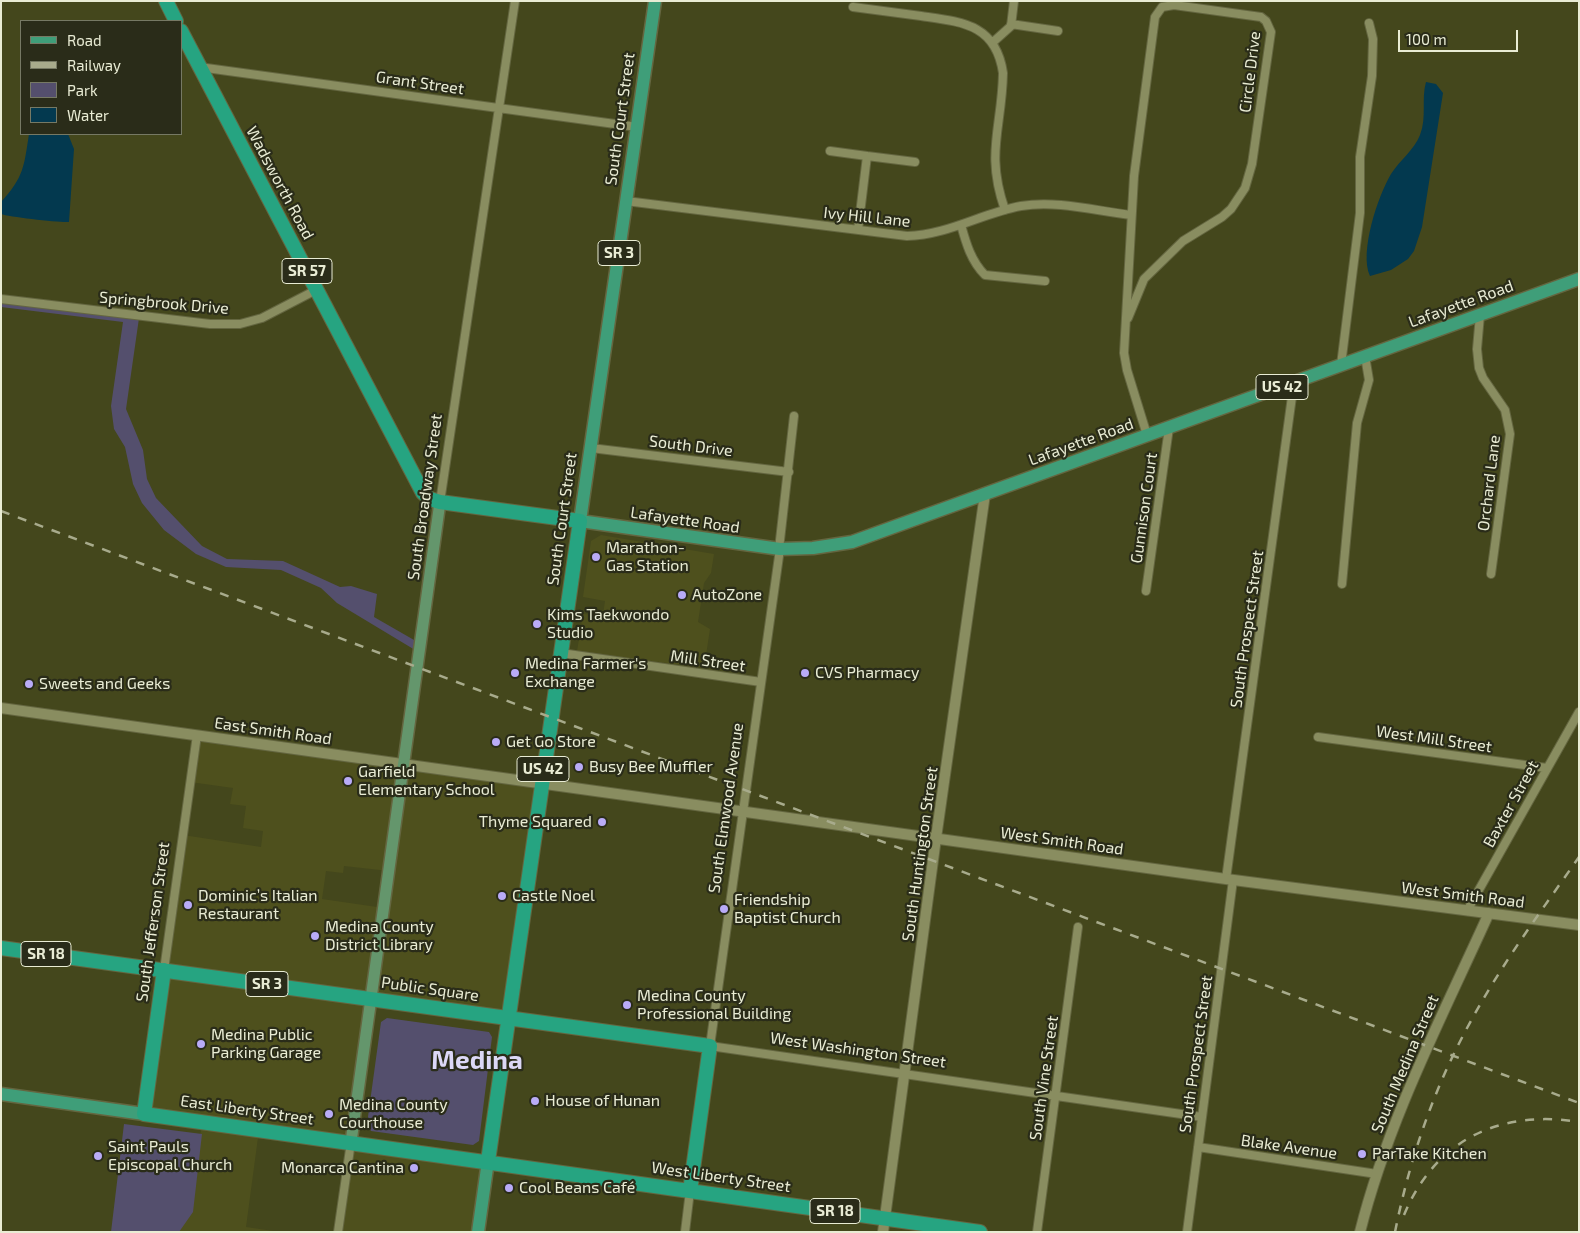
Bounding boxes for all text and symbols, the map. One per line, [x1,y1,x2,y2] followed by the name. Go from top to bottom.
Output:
[20,20,182,135] legend
[1400,20,1520,52] scale bar
[1235,30,1265,114] street label: Circle Drive
[1406,30,1447,48] text: 100 m
[67,31,102,49] text: Road
[601,51,639,187] street label: South Court Street
[67,56,121,74] text: Railway
[375,67,465,99] street label: Grant Street
[67,81,98,99] text: Park
[67,106,109,124] text: Water
[242,123,318,243] street label: Wadsworth Road
[823,203,911,231] street label: Ivy Hill Lane
[598,240,640,266] road number: SR 3
[282,258,332,284] road number: SR 57
[1406,276,1516,332] street label: Lafayette Road
[98,288,230,318] street label: Springbrook Drive
[1256,374,1308,400] road number: US 42
[404,413,446,581] street label: South Broadway Street
[1026,414,1136,470] street label: Lafayette Road
[648,431,734,461] street label: South Drive
[1474,434,1504,532] street label: Orchard Lane
[543,451,581,587] street label: South Court Street
[1127,451,1161,565] street label: Gunnison Court
[629,503,741,537] street label: Lafayette Road
[606,538,689,576] place label: Marathon- Gas Station
[1226,549,1268,709] street label: South Prospect Street
[590,551,602,563] marker: Marathon- Gas Station
[692,585,762,605] place label: AutoZone
[676,589,688,601] marker: AutoZone
[547,605,669,643] place label: Kims Taekwondo Studio
[531,618,543,630] marker: Kims Taekwondo Studio
[669,646,747,676] street label: Mill Street
[525,654,646,692] place label: Medina Farmer's Exchange
[815,663,919,683] place label: CVS Pharmacy
[509,667,521,679] marker: Medina Farmer's Exchange
[799,667,811,679] marker: CVS Pharmacy
[39,674,170,694] place label: Sweets and Geeks
[23,678,35,690] marker: Sweets and Geeks
[213,713,333,749] street label: East Smith Road
[1375,721,1493,757] street label: West Mill Street
[705,722,747,894] street label: South Elmwood Avenue
[506,732,596,752] place label: Get Go Store
[490,736,502,748] marker: Get Go Store
[517,756,569,782] road number: US 42
[589,757,713,777] place label: Busy Bee Muffler
[1479,757,1543,851] street label: Baxter Street
[573,761,585,773] marker: Busy Bee Muffler
[358,762,495,800] place label: Garfield Elementary School
[898,765,942,943] street label: South Huntington Street
[342,775,354,787] marker: Garfield Elementary School
[479,812,592,832] place label: Thyme Squared
[596,816,608,828] marker: Thyme Squared
[999,823,1125,859] street label: West Smith Road
[132,841,174,1003] street label: South Jefferson Street
[1400,878,1526,912] street label: West Smith Road
[198,886,318,924] place label: Dominic’s Italian Restaurant
[512,886,595,906] place label: Castle Noel
[496,890,508,902] marker: Castle Noel
[734,890,841,928] place label: Friendship Baptist Church
[182,899,194,911] marker: Dominic’s Italian Restaurant
[718,903,730,915] marker: Friendship Baptist Church
[325,917,434,955] place label: Medina County District Library
[309,930,321,942] marker: Medina County District Library
[21,942,71,966] road number: SR 18
[246,972,288,996] road number: SR 3
[380,973,480,1005] street label: Public Square
[1175,974,1217,1134] street label: South Prospect Street
[637,986,791,1024] place label: Medina County Professional Building
[1367,992,1443,1136] street label: South Medina Street
[621,999,633,1011] marker: Medina County Professional Building
[1026,1014,1062,1142] street label: South Vine Street
[211,1025,321,1063] place label: Medina Public Parking Garage
[769,1028,947,1072] street label: West Washington Street
[195,1038,207,1050] marker: Medina Public Parking Garage
[431,1044,523,1076] district label: Medina
[179,1091,315,1129] street label: East Liberty Street
[545,1091,660,1111] place label: House of Hunan
[339,1095,448,1133] place label: Medina County Courthouse
[529,1095,541,1107] marker: House of Hunan
[323,1108,335,1120] marker: Medina County Courthouse
[1240,1131,1338,1163] street label: Blake Avenue
[108,1137,232,1175] place label: Saint Pauls Episcopal Church
[1372,1144,1487,1164] place label: ParTake Kitchen
[1356,1148,1368,1160] marker: ParTake Kitchen
[92,1150,104,1162] marker: Saint Pauls Episcopal Church
[281,1158,404,1178] place label: Monarca Cantina
[650,1158,792,1196] street label: West Liberty Street
[408,1162,420,1174] marker: Monarca Cantina
[519,1178,635,1198] place label: Cool Beans Café
[503,1182,515,1194] marker: Cool Beans Café
[810,1198,860,1224] road number: SR 18

